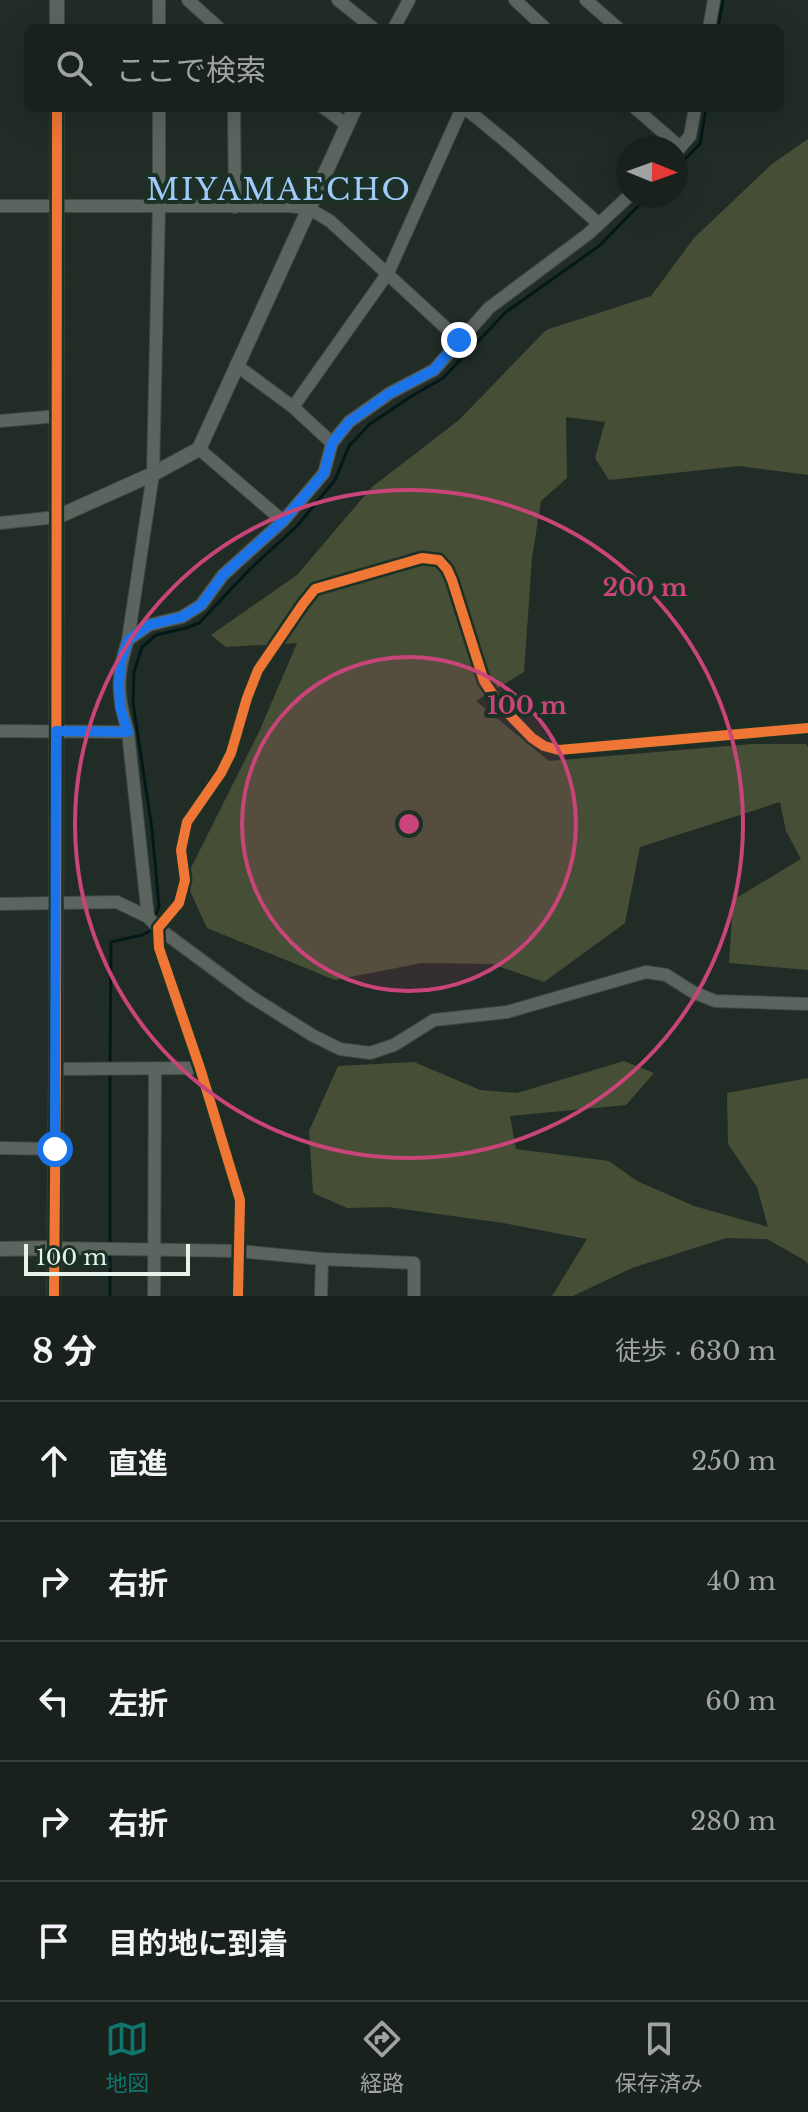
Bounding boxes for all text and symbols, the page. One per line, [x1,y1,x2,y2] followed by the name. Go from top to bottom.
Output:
[24,24,784,112] search box
[52,46,96,90] icon: search
[116,52,266,89] text: ここで検索
[616,136,688,208] north arrow
[146,171,412,208] district label: MIYAMAECHO
[441,322,477,358] route end
[603,573,688,602] text: 200 m
[487,691,567,720] text: 100 m
[395,810,423,838] centre of rings
[37,1131,73,1167] route start
[24,1240,190,1276] scale bar
[36,1244,107,1271] text: 100 m
[32,1330,97,1372] text: 8 分
[615,1335,776,1367] text: 徒歩 · 630 m
[32,1439,76,1483] icon: ahead
[108,1445,168,1482] text: 直進
[691,1445,776,1477] text: 250 m
[32,1559,76,1603] icon: right
[108,1565,168,1602] text: 右折
[707,1565,776,1597] text: 40 m
[32,1679,76,1723] icon: left
[108,1685,168,1722] text: 左折
[705,1685,776,1717] text: 60 m
[32,1799,76,1843] icon: right
[108,1805,168,1842] text: 右折
[690,1805,776,1837] text: 280 m
[32,1919,76,1963] icon: arrive
[108,1925,288,1962] text: 目的地に到着
[105,2017,149,2097] tab: 地図
[360,2017,404,2097] tab: 経路
[615,2017,703,2097] tab: 保存済み

